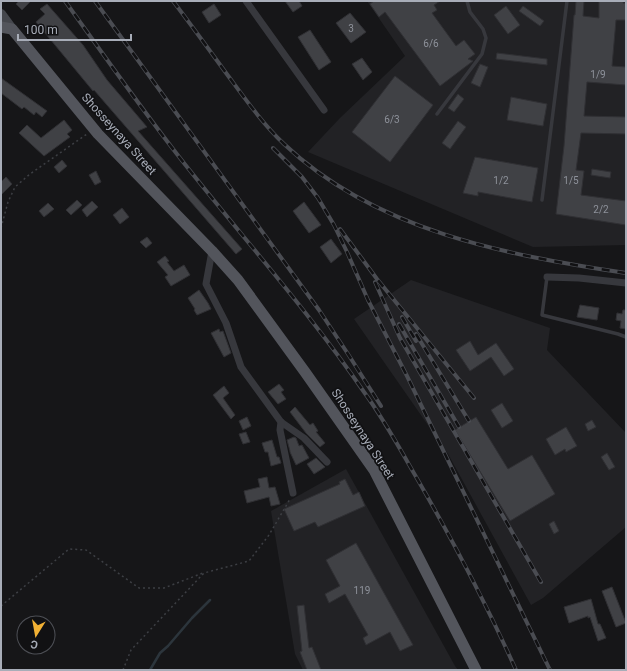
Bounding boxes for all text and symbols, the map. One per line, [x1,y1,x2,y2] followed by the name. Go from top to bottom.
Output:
[18,16,131,42] scale bar
[24,23,58,37] text: 100 m
[348,23,354,34] house number: 3
[423,38,439,49] house number: 6/6
[590,69,606,80] house number: 1/9
[79,90,159,178] street label: Shosseynaya Street
[384,114,400,125] house number: 6/3
[493,175,509,186] house number: 1/2
[563,175,579,186] house number: 1/5
[593,204,609,215] house number: 2/2
[329,386,397,482] street label: Shosseynaya Street
[354,585,370,596] house number: 119
[16,615,56,655] north arrow
[29,637,39,651] text: С

